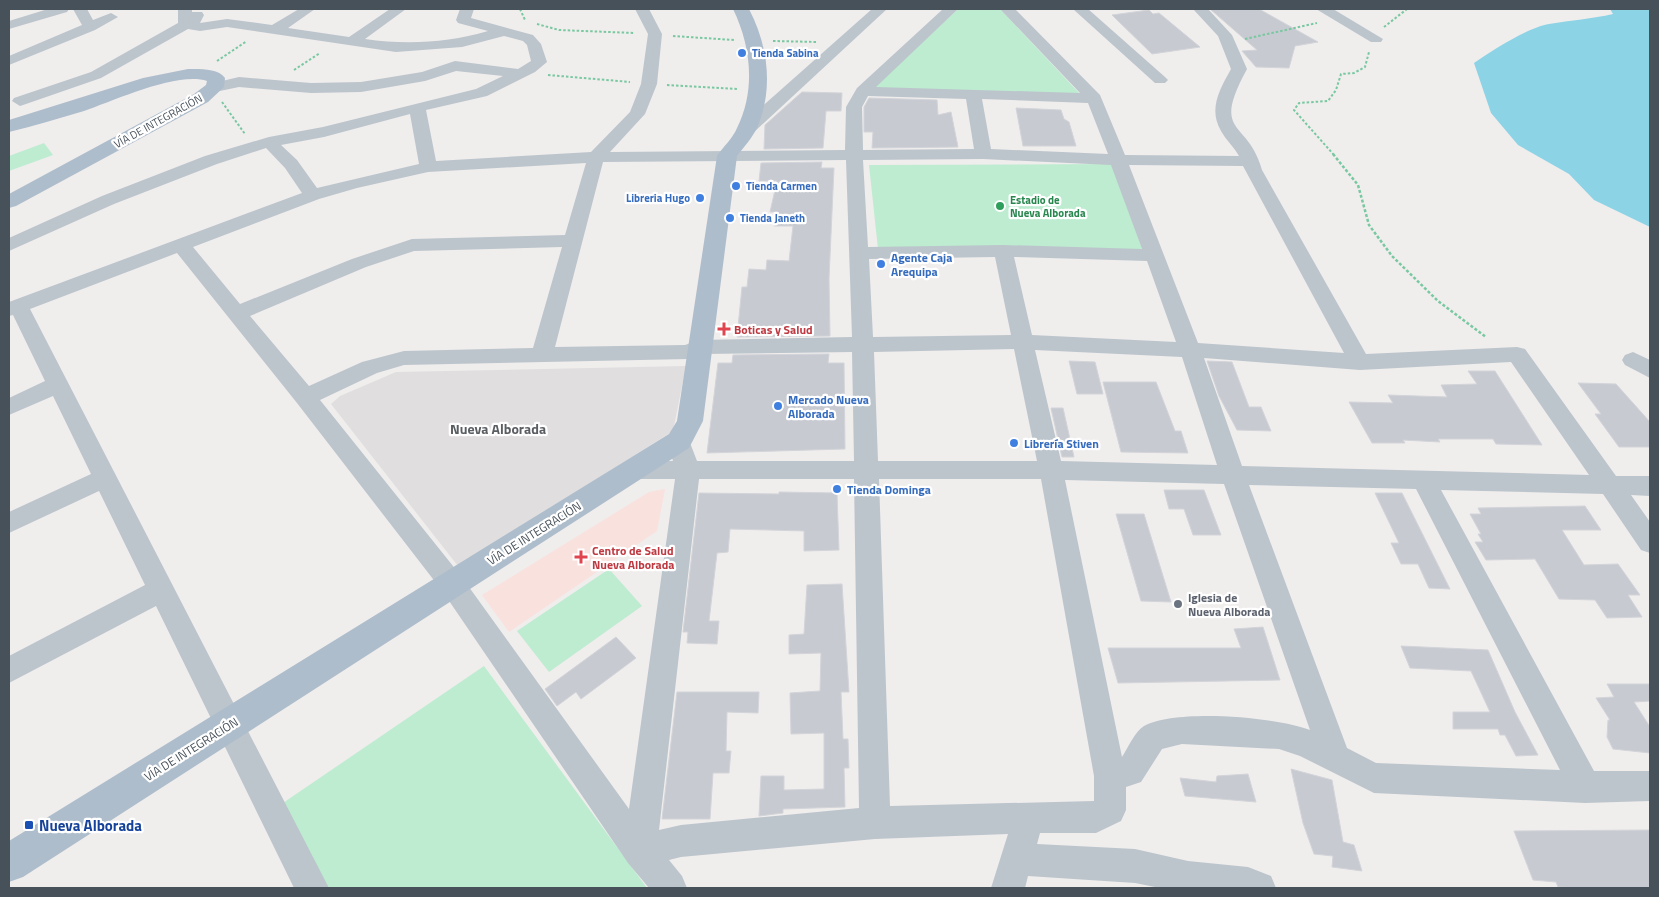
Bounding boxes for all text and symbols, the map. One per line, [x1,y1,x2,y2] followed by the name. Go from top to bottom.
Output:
[752,45,819,61] place label: Tienda Sabina
[736,47,748,59] marker: Tienda Sabina
[111,90,205,152] street label: VÍA DE INTEGRACIÓN
[746,178,817,194] place label: Tienda Carmen
[730,180,742,192] marker: Tienda Carmen
[626,190,690,206] place label: Libreria Hugo
[694,192,706,204] marker: Libreria Hugo
[1010,192,1086,221] place label: Estadio de Nueva Alborada
[994,200,1006,212] marker: Estadio de Nueva Alborada
[740,210,805,226] place label: Tienda Janeth
[724,212,736,224] marker: Tienda Janeth
[891,248,952,281] place label: Agente Caja Arequipa
[875,258,887,270] marker: Agente Caja Arequipa
[734,320,813,339] place label: Boticas y Salud
[718,323,730,335] marker: Boticas y Salud
[788,390,869,423] place label: Mercado Nueva Alborada
[772,400,784,412] marker: Mercado Nueva Alborada
[450,418,546,439] district label: Nueva Alborada
[1024,434,1099,453] place label: Librería Stiven
[1008,437,1020,449] marker: Librería Stiven
[847,480,931,499] place label: Tienda Dominga
[831,483,843,495] marker: Tienda Dominga
[483,496,585,570] street label: VÍA DE INTEGRACIÓN
[592,541,674,574] place label: Centro de Salud Nueva Alborada
[574,550,588,564] marker: Centro de Salud Nueva Alborada
[1188,588,1270,621] place label: Iglesia de Nueva Alborada
[1172,598,1184,610] marker: Iglesia de Nueva Alborada
[140,712,242,786] street label: VÍA DE INTEGRACIÓN
[39,814,142,837] place label: Nueva Alborada
[23,819,35,831] marker: Nueva Alborada

